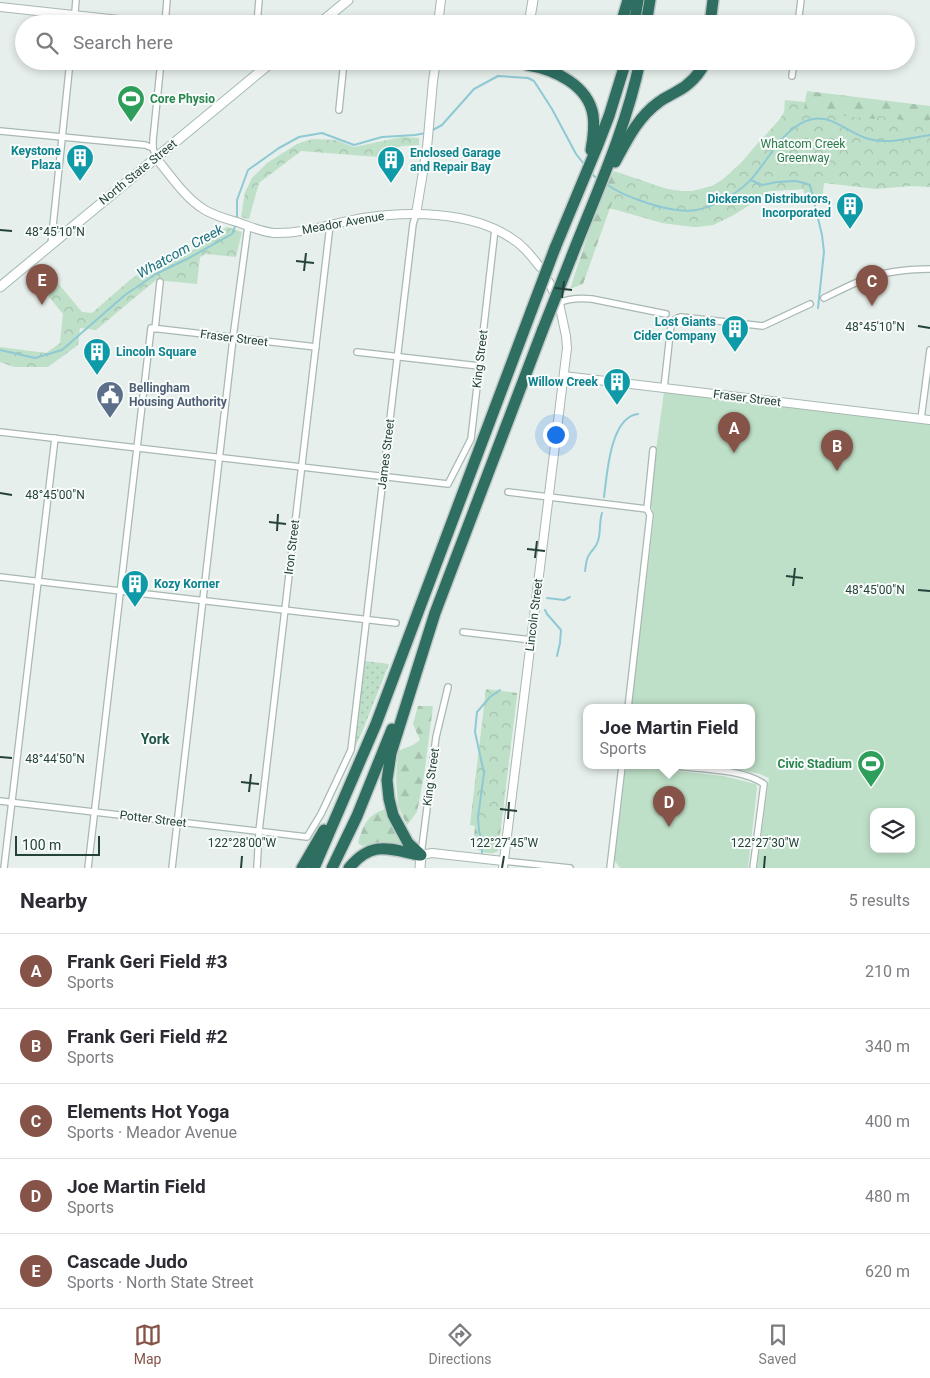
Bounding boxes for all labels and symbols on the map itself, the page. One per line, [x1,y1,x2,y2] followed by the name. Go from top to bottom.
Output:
[116,84,146,123] sports icon: Core Physio
[150,92,215,106] place label: Core Physio
[96,136,180,208] street label: North State Street
[761,137,846,165] park label: Whatcom Creek Greenway
[65,143,95,182] building icon: Keystone Plaza
[11,144,62,172] place label: Keystone Plaza
[376,145,406,184] building icon: Enclosed Garage and Repair Bay
[410,146,501,174] place label: Enclosed Garage and Repair Bay
[835,191,865,230] building icon: Dickerson Distributors, Incorporated
[708,192,831,220] place label: Dickerson Distributors, Incorporated
[301,209,385,237] street label: Meador Avenue
[134,220,227,281] water label: Whatcom Creek
[25,225,85,239] text: 48°45'10"N
[26,264,58,305] pin: E
[856,265,888,306] pin: C
[720,314,750,353] building icon: Lost Giants Cider Company
[633,315,717,343] place label: Lost Giants Cider Company
[845,320,905,334] text: 48°45'10"N
[199,327,269,349] street label: Fraser Street
[469,329,491,389] street label: King Street
[82,337,112,376] building icon: Lincoln Square
[116,345,197,359] place label: Lincoln Square
[602,367,632,406] building icon: Willow Creek
[528,375,599,389] place label: Willow Creek
[95,380,125,419] public building icon: Bellingham Housing Authority
[129,381,228,409] place label: Bellingham Housing Authority
[712,387,782,409] street label: Fraser Street
[718,412,750,453] pin: A
[375,418,397,490] street label: James Street
[543,422,569,448] your location
[821,430,853,471] pin: B
[25,488,85,502] text: 48°45'00"N
[282,519,302,575] street label: Iron Street
[120,569,150,608] building icon: Kozy Korner
[154,577,220,591] place label: Kozy Korner
[523,578,545,652] street label: Lincoln Street
[845,583,905,597] text: 48°45'00"N
[141,731,170,747] district label: York
[420,747,442,807] street label: King Street
[856,749,886,788] sports icon: Civic Stadium
[25,752,85,766] text: 48°44'50"N
[778,757,852,771] place label: Civic Stadium
[653,786,685,827] pin: D
[119,808,187,830] street label: Potter Street
[15,833,100,856] scale bar
[208,836,276,850] text: 122°28'00"W
[470,836,538,850] text: 122°27'45"W
[731,836,799,850] text: 122°27'30"W

